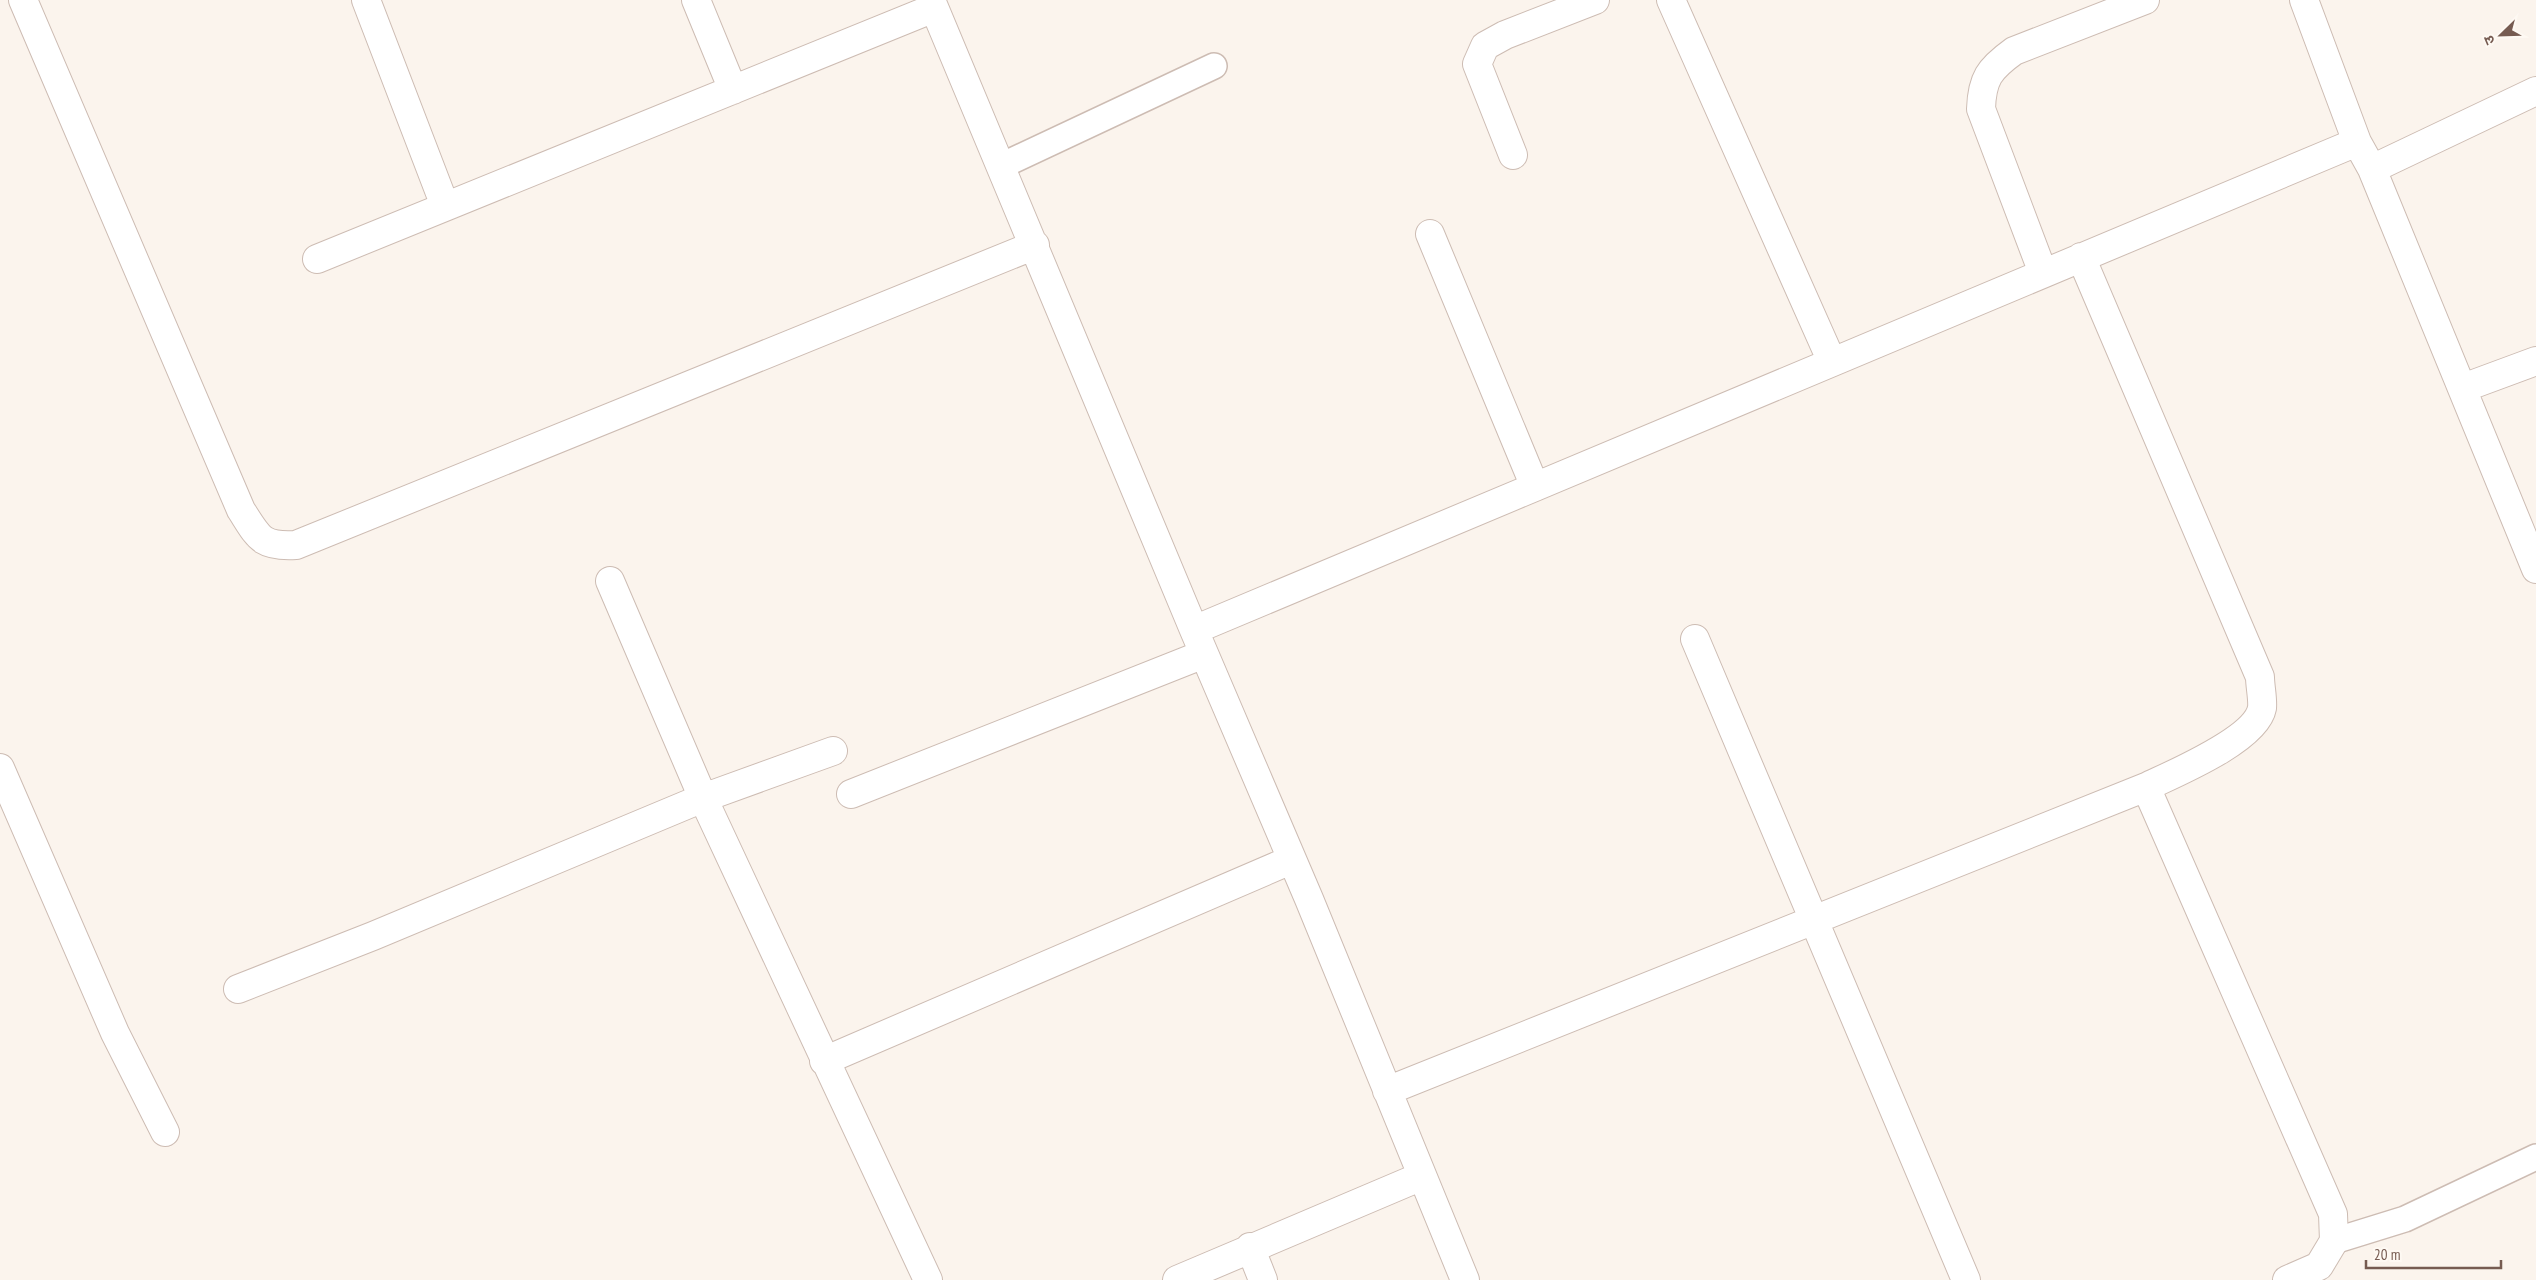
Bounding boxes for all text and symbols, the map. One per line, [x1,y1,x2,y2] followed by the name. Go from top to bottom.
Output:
[2476,10,2526,60] north arrow
[2479,32,2499,47] text: उ
[2366,1238,2501,1270] scale bar
[2374,1245,2400,1264] text: 20 m

